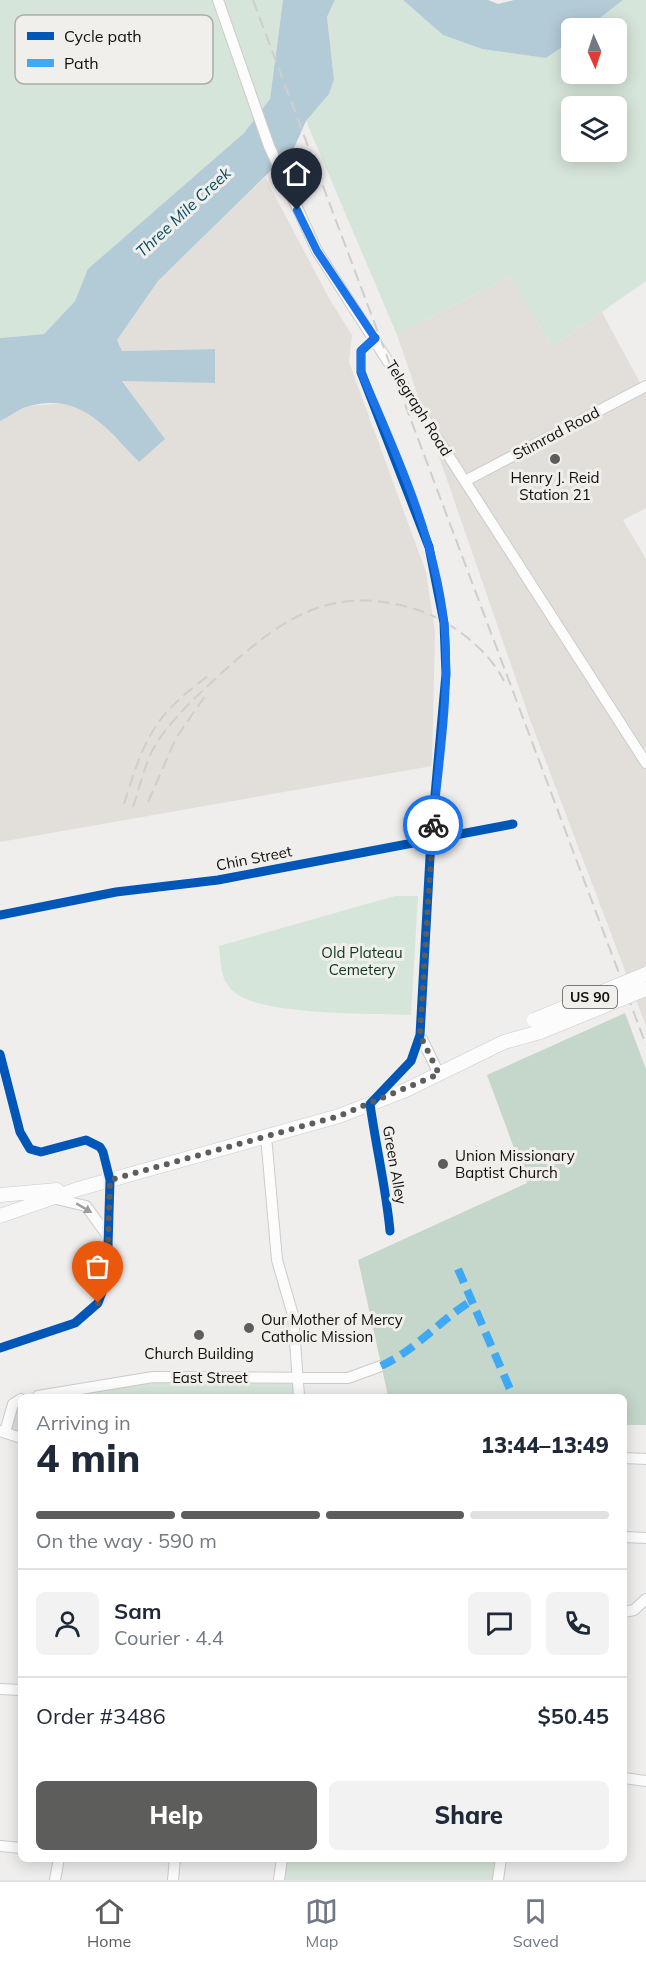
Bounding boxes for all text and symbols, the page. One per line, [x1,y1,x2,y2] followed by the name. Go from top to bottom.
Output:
[15,15,213,84] legend
[561,18,627,84] north arrow
[561,18,627,162] map controls
[64,26,142,46] text: Cycle path
[64,53,99,73] text: Path
[561,96,627,162] button: layers
[271,148,322,210] pin
[280,157,313,190] icon: home
[131,162,235,261] water label: Three Mile Creek
[382,356,456,460] street label: Telegraph Road
[509,402,603,464] street label: Stimrad Road
[548,452,562,466] marker: Henry J. Reid Station 21
[510,468,600,504] place label: Henry J. Reid Station 21
[403,795,463,855] courier
[417,809,450,842] icon: bike
[214,841,294,875] street label: Chin Street
[321,943,403,979] park label: Old Plateau Cemetery
[563,986,617,1008] road number: US 90
[379,1124,411,1206] street label: Green Alley
[455,1146,575,1182] place label: Union Missionary Baptist Church
[436,1157,450,1171] marker: Union Missionary Baptist Church
[76,1203,93,1213] one-way arrow
[72,1241,123,1303] pin
[81,1250,114,1283] icon: bag
[261,1310,403,1346] place label: Our Mother of Mercy Catholic Mission
[242,1321,256,1335] marker: Our Mother of Mercy Catholic Mission
[192,1328,206,1342] marker: Church Building
[144,1344,254,1363] place label: Church Building
[172,1368,248,1387] street label: East Street
[36,1410,131,1435] text: Arriving in
[481,1431,609,1459] text: 13:44–13:49
[36,1433,141,1482] text: 4 min
[36,1528,217,1553] text: On the way · 590 m
[36,1592,99,1655] button: person
[468,1592,531,1655] button: chat
[546,1592,609,1655] button: phone
[114,1597,162,1625] text: Sam
[114,1625,224,1650] text: Courier · 4.4
[36,1702,166,1730] text: Order #3486
[538,1702,609,1730] text: $50.45
[36,1781,317,1850] button: Help
[329,1781,609,1850] button: Share
[87,1895,131,1951] tab: Home
[305,1895,338,1951] tab: Map
[513,1895,559,1951] tab: Saved

